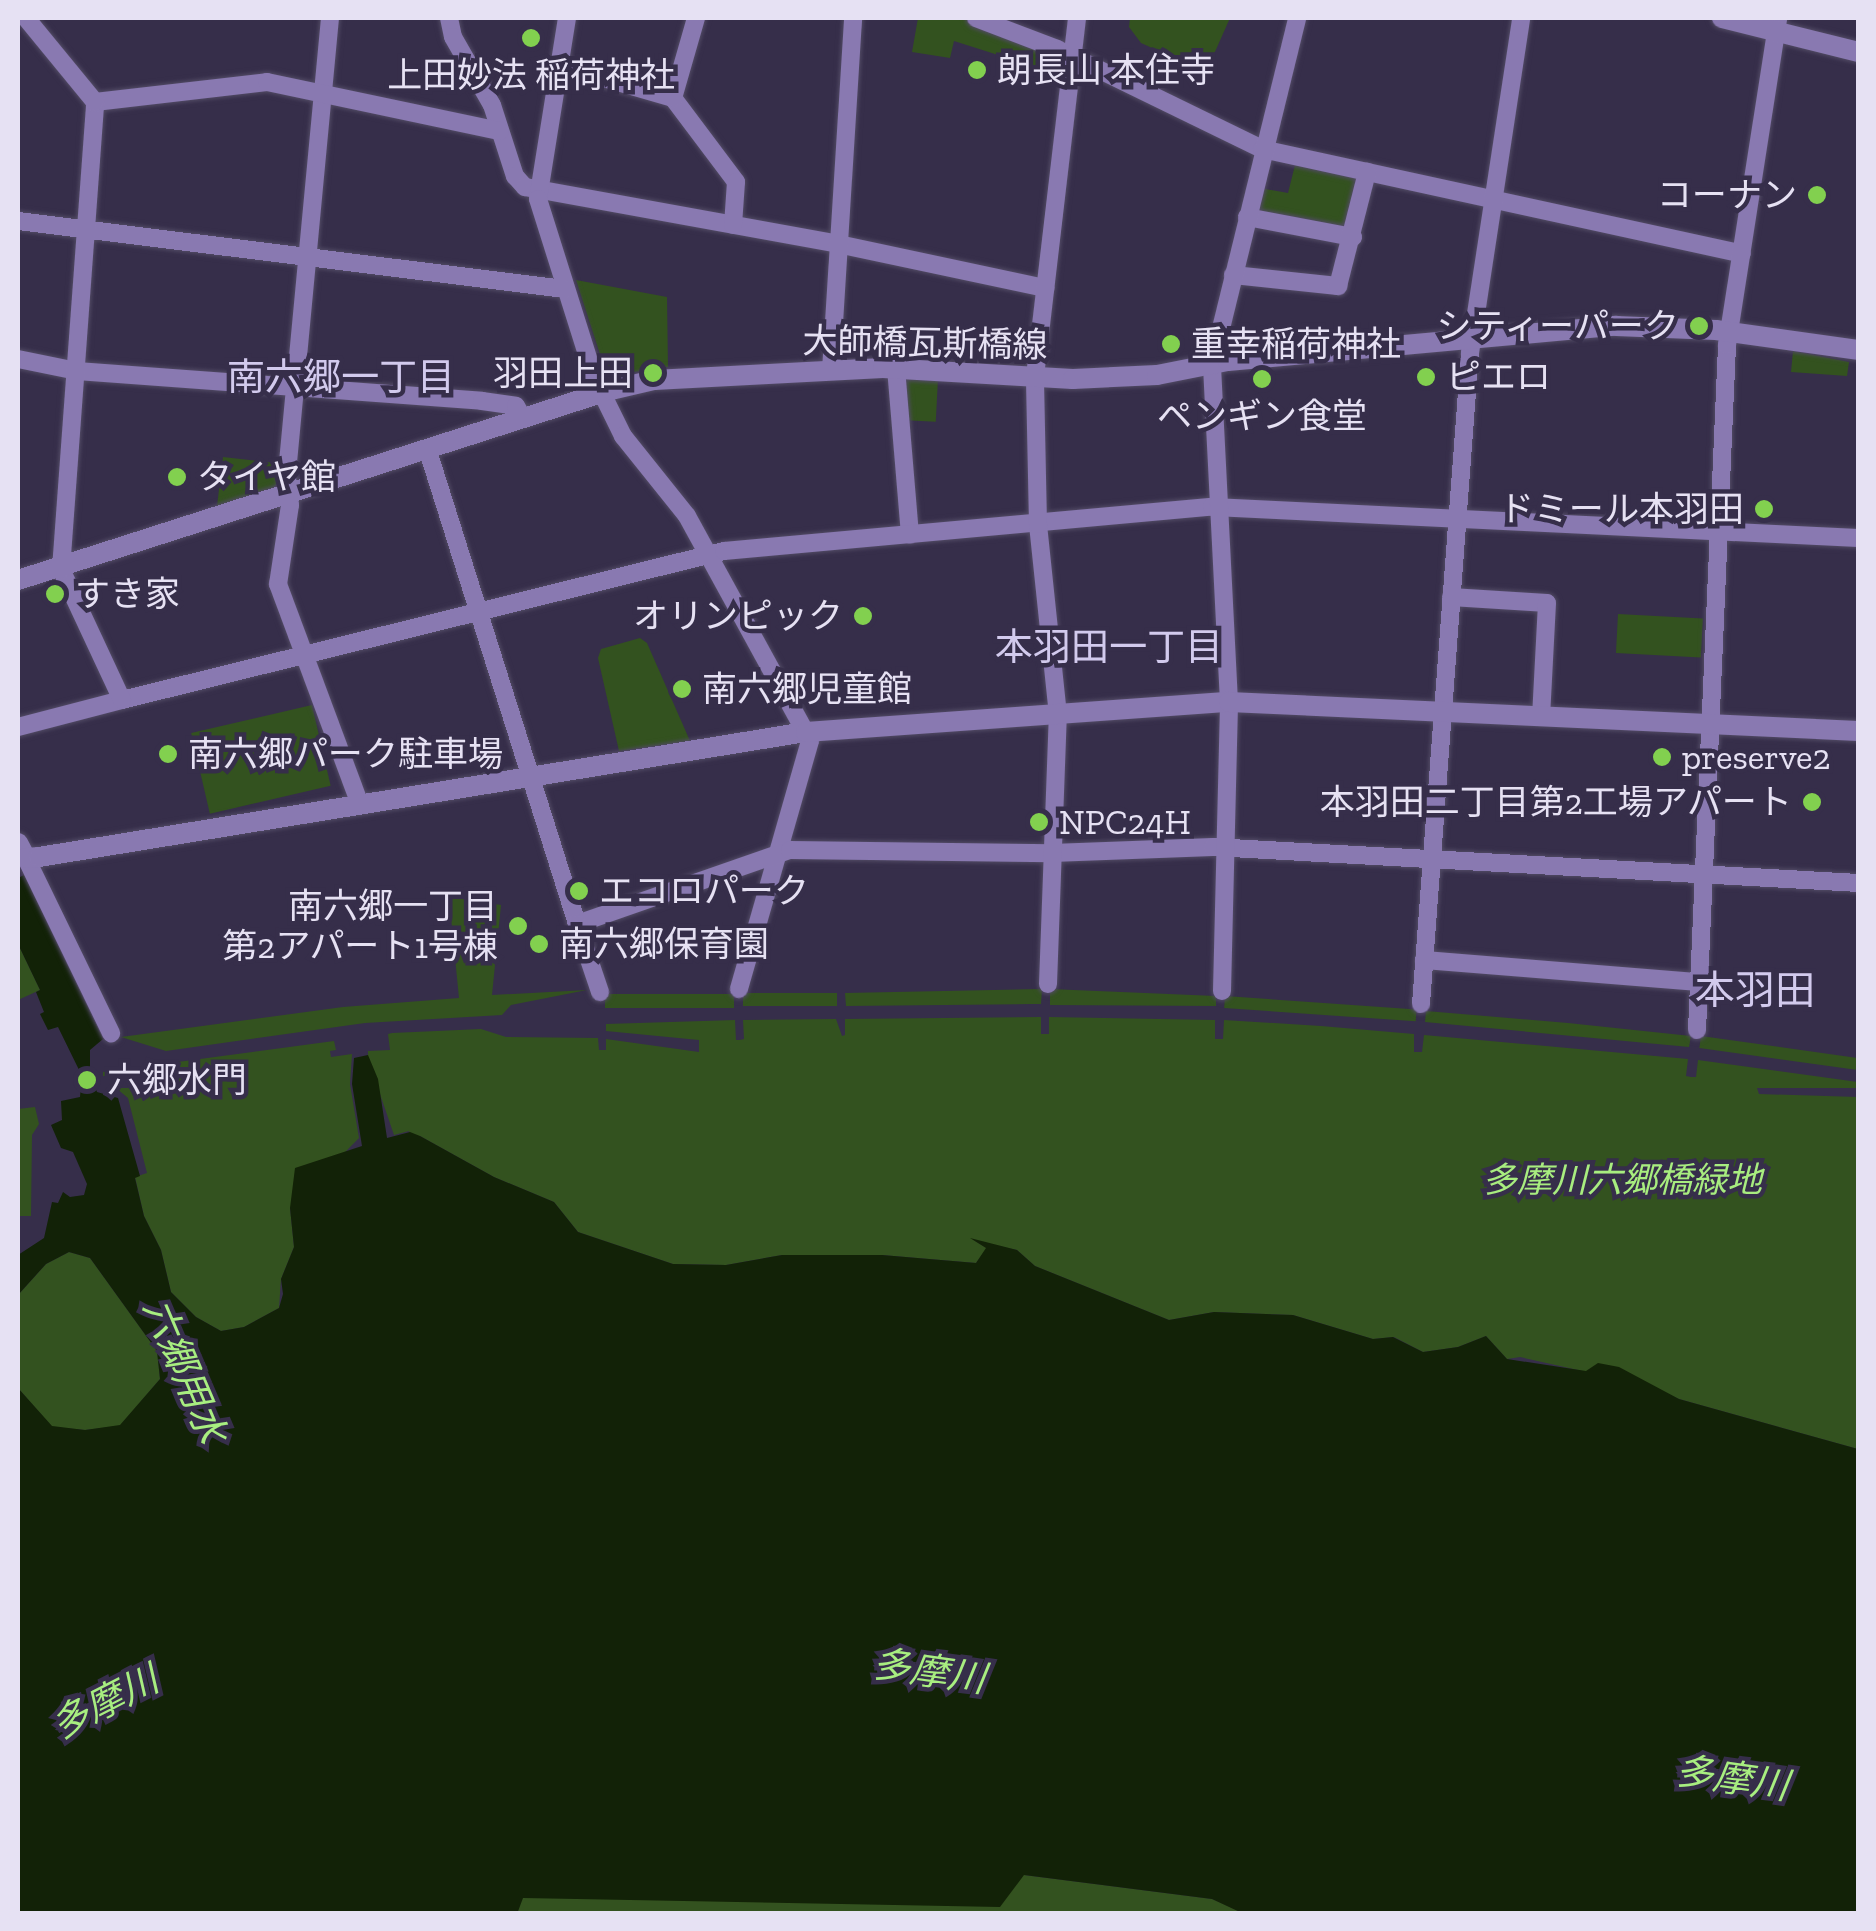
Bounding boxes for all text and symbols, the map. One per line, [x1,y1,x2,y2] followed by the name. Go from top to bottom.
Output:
[520,27,542,49] marker: 上田妙法 稲荷神社
[997,49,1215,91] place label: 朗長山 本住寺
[387,54,675,96] place label: 上田妙法 稲荷神社
[966,59,988,81] marker: 朗長山 本住寺
[1657,174,1797,216] place label: コーナン
[1806,184,1828,206] marker: コーナン
[1434,305,1679,347] place label: シティーパーク
[1688,315,1710,337] marker: シティーパーク
[802,320,1048,366] street label: 大師橋瓦斯橋線
[1191,323,1401,365] place label: 重幸稲荷神社
[1160,333,1182,355] marker: 重幸稲荷神社
[493,352,633,394] place label: 羽田上田
[227,355,455,401] district label: 南六郷一丁目
[1446,356,1551,398] place label: ピエロ
[642,362,664,384] marker: 羽田上田
[1415,366,1437,388] marker: ピエロ
[1251,368,1273,390] marker: ペンギン食堂
[1157,395,1367,437] place label: ペンギン食堂
[197,456,337,498] place label: タイヤ館
[166,466,188,488] marker: タイヤ館
[1499,488,1744,530] place label: ドミール本羽田
[1753,498,1775,520] marker: ドミール本羽田
[75,573,180,615] place label: すき家
[44,583,66,605] marker: すき家
[633,595,843,637] place label: オリンピック
[852,605,874,627] marker: オリンピック
[995,625,1223,671] district label: 本羽田一丁目
[702,668,912,710] place label: 南六郷児童館
[671,678,693,700] marker: 南六郷児童館
[188,733,503,775] place label: 南六郷パーク駐車場
[1682,736,1831,778] place label: preserve2
[157,743,179,765] marker: 南六郷パーク駐車場
[1651,746,1673,768] marker: preserve2
[1319,781,1792,823] place label: 本羽田二丁目第2工場アパート
[1801,791,1823,813] marker: 本羽田二丁目第2工場アパート
[1059,801,1191,843] place label: NPC24H
[1028,811,1050,833] marker: NPC24H
[599,870,809,912] place label: エコロパーク
[568,880,590,902] marker: エコロパーク
[222,885,498,967] place label: 南六郷一丁目 第2アパート1号棟
[507,915,529,937] marker: 南六郷一丁目 第2アパート1号棟
[559,923,769,965] place label: 南六郷保育園
[528,933,550,955] marker: 南六郷保育園
[1695,966,1815,1014] district label: 本羽田
[107,1059,247,1101] place label: 六郷水門
[76,1069,98,1091] marker: 六郷水門
[1482,1159,1762,1201] park label: 多摩川六郷橋緑地
[133,1292,235,1450] water label: 六郷用水
[869,1641,989,1703] water label: 多摩川
[44,1657,166,1749] water label: 多摩川
[1672,1748,1792,1810] water label: 多摩川

